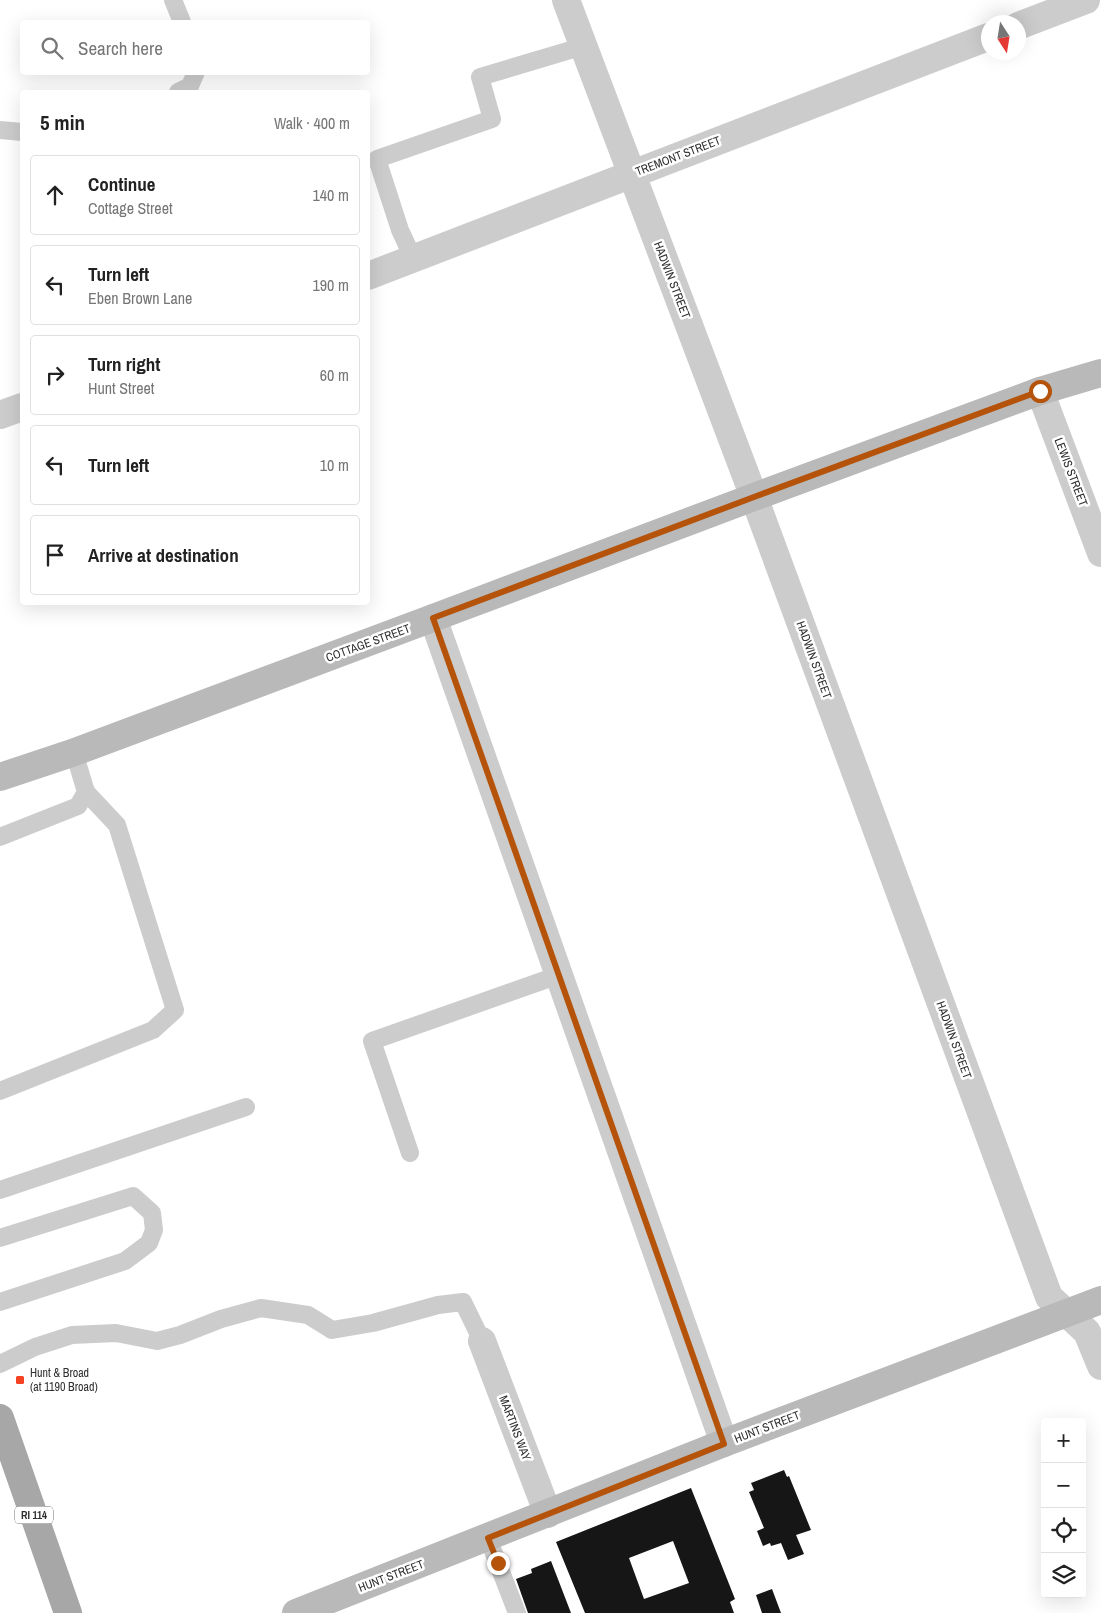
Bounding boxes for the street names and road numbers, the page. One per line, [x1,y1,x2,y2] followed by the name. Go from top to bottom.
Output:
[633,132,723,180] street label: TREMONT STREET
[650,239,694,321] street label: HADWIN STREET
[1051,435,1091,509] street label: LEWIS STREET
[793,619,835,701] street label: HADWIN STREET
[324,620,412,666] street label: COTTAGE STREET
[933,999,975,1081] street label: HADWIN STREET
[495,1393,535,1463] street label: MARTINS WAY
[732,1407,802,1447] street label: HUNT STREET
[15,1506,53,1524] road number: RI 114
[356,1556,426,1596] street label: HUNT STREET

